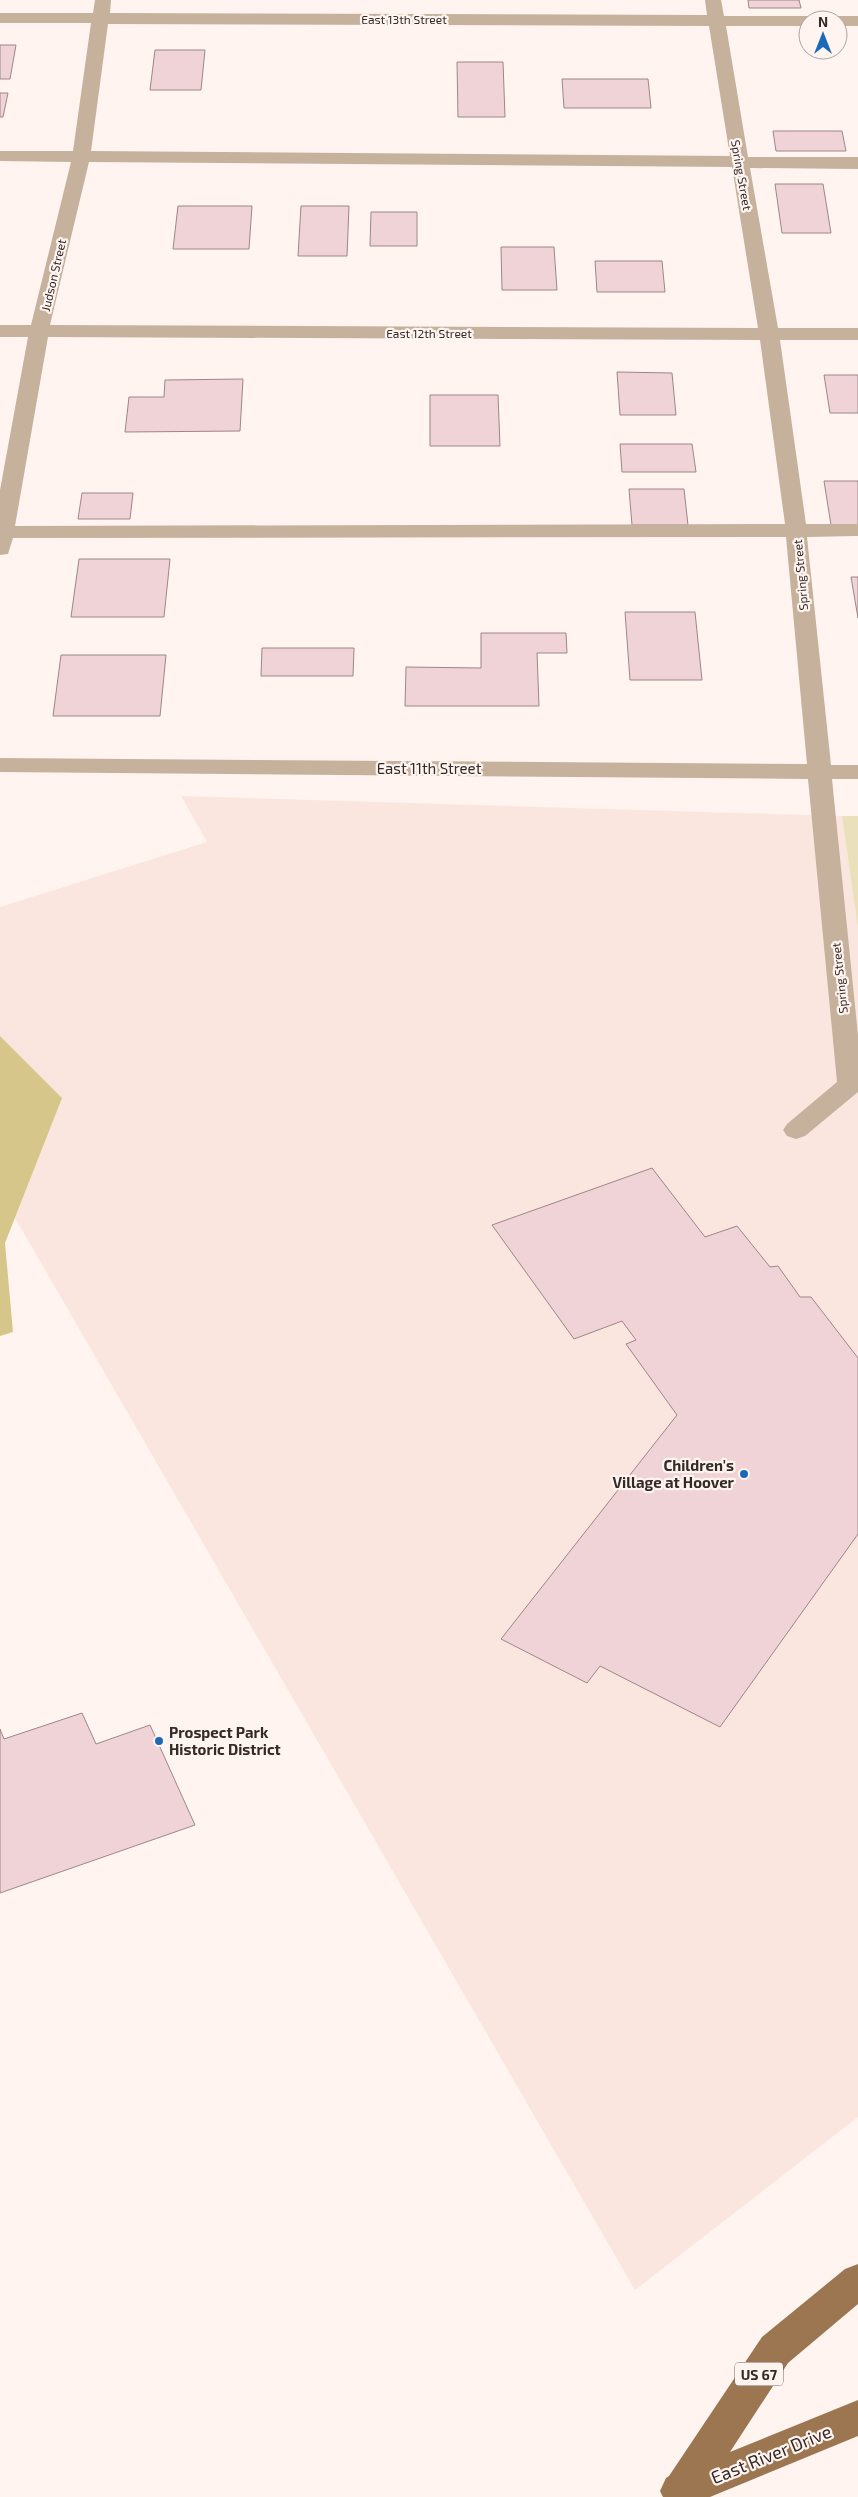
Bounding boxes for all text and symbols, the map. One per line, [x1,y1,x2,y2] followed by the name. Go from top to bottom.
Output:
[798,10,848,60] north arrow
[361,12,447,26] street label: East 13th Street
[818,13,828,30] text: N
[729,139,755,212] street label: Spring Street
[38,237,68,312] street label: Judson Street
[386,326,472,340] street label: East 12th Street
[790,539,810,611] street label: Spring Street
[377,759,482,777] street label: East 11th Street
[828,941,850,1014] street label: Spring Street
[612,1456,735,1491] place label: Children's Village at Hoover
[738,1468,750,1480] marker: Children's Village at Hoover
[169,1723,281,1758] place label: Prospect Park Historic District
[153,1735,165,1747] marker: Prospect Park Historic District
[735,2362,783,2386] road number: US 67
[707,2420,835,2488] street label: East River Drive

